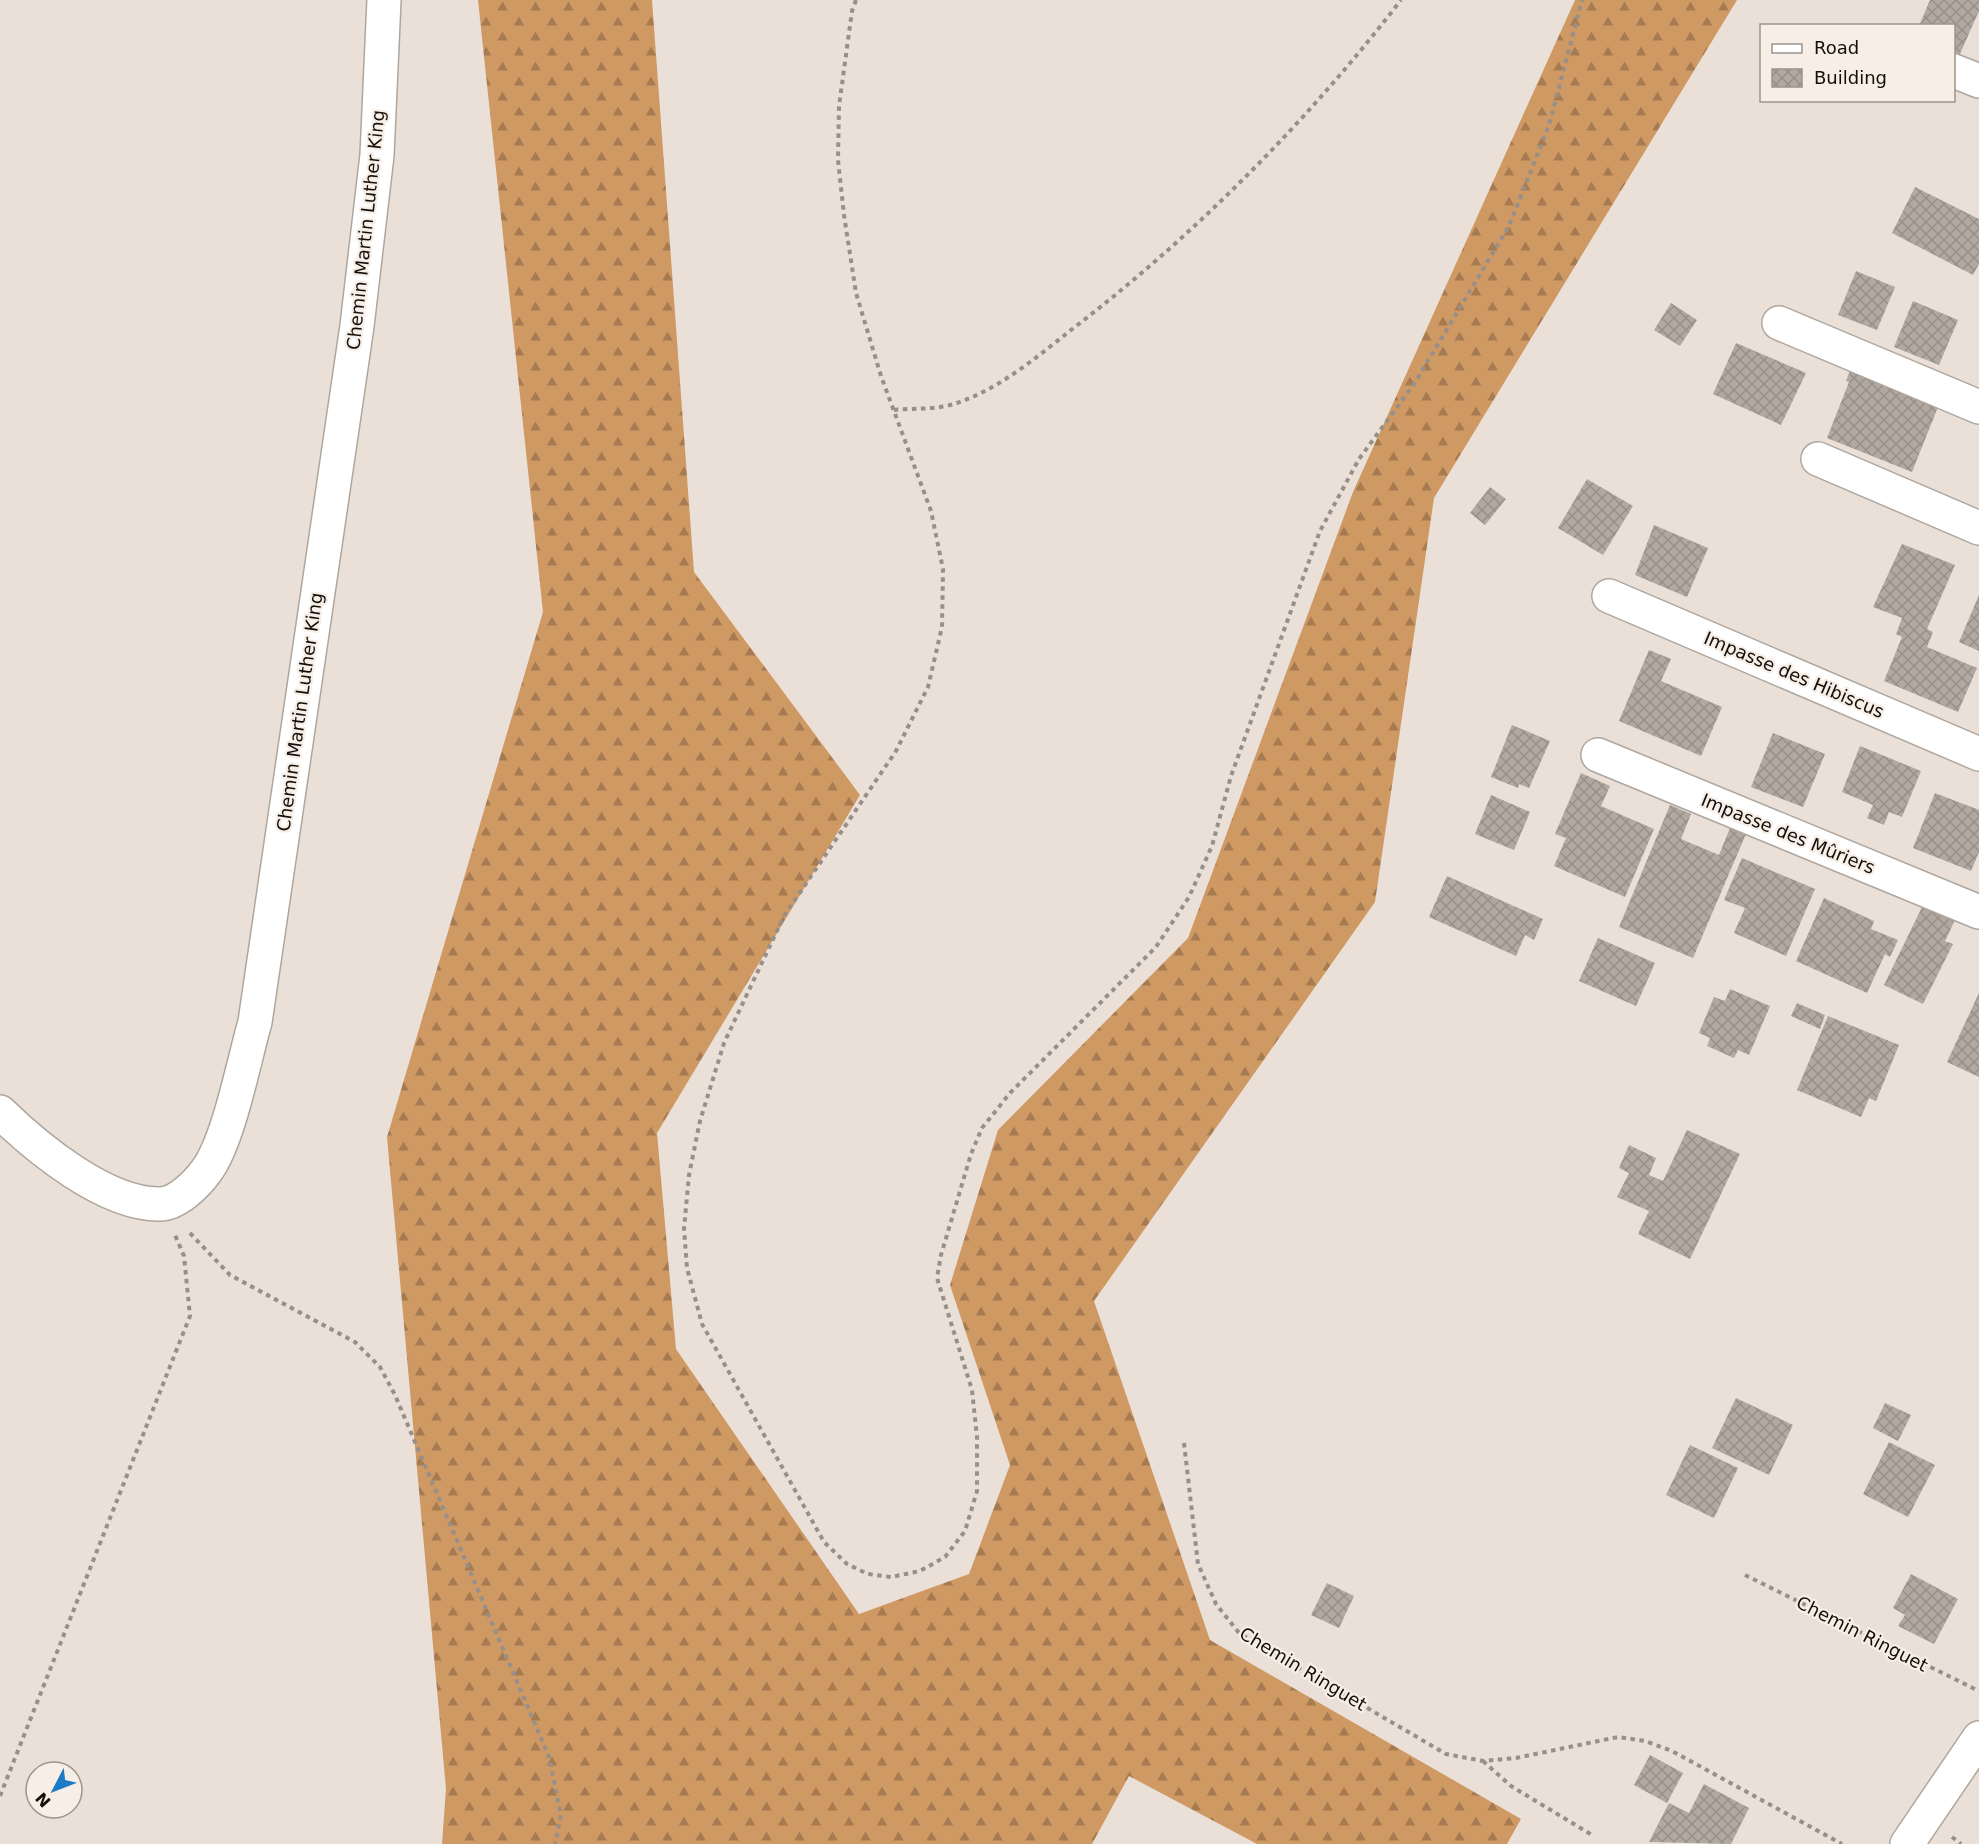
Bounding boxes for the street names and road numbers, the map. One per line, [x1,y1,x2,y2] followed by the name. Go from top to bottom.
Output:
[342,109,389,351] street label: Chemin Martin Luther King
[272,591,327,833] street label: Chemin Martin Luther King
[1701,627,1887,722] street label: Impasse des Hibiscus
[1698,789,1878,878] street label: Impasse des Mûriers
[1793,1591,1931,1676] street label: Chemin Ringuet
[1236,1622,1371,1715] street label: Chemin Ringuet

